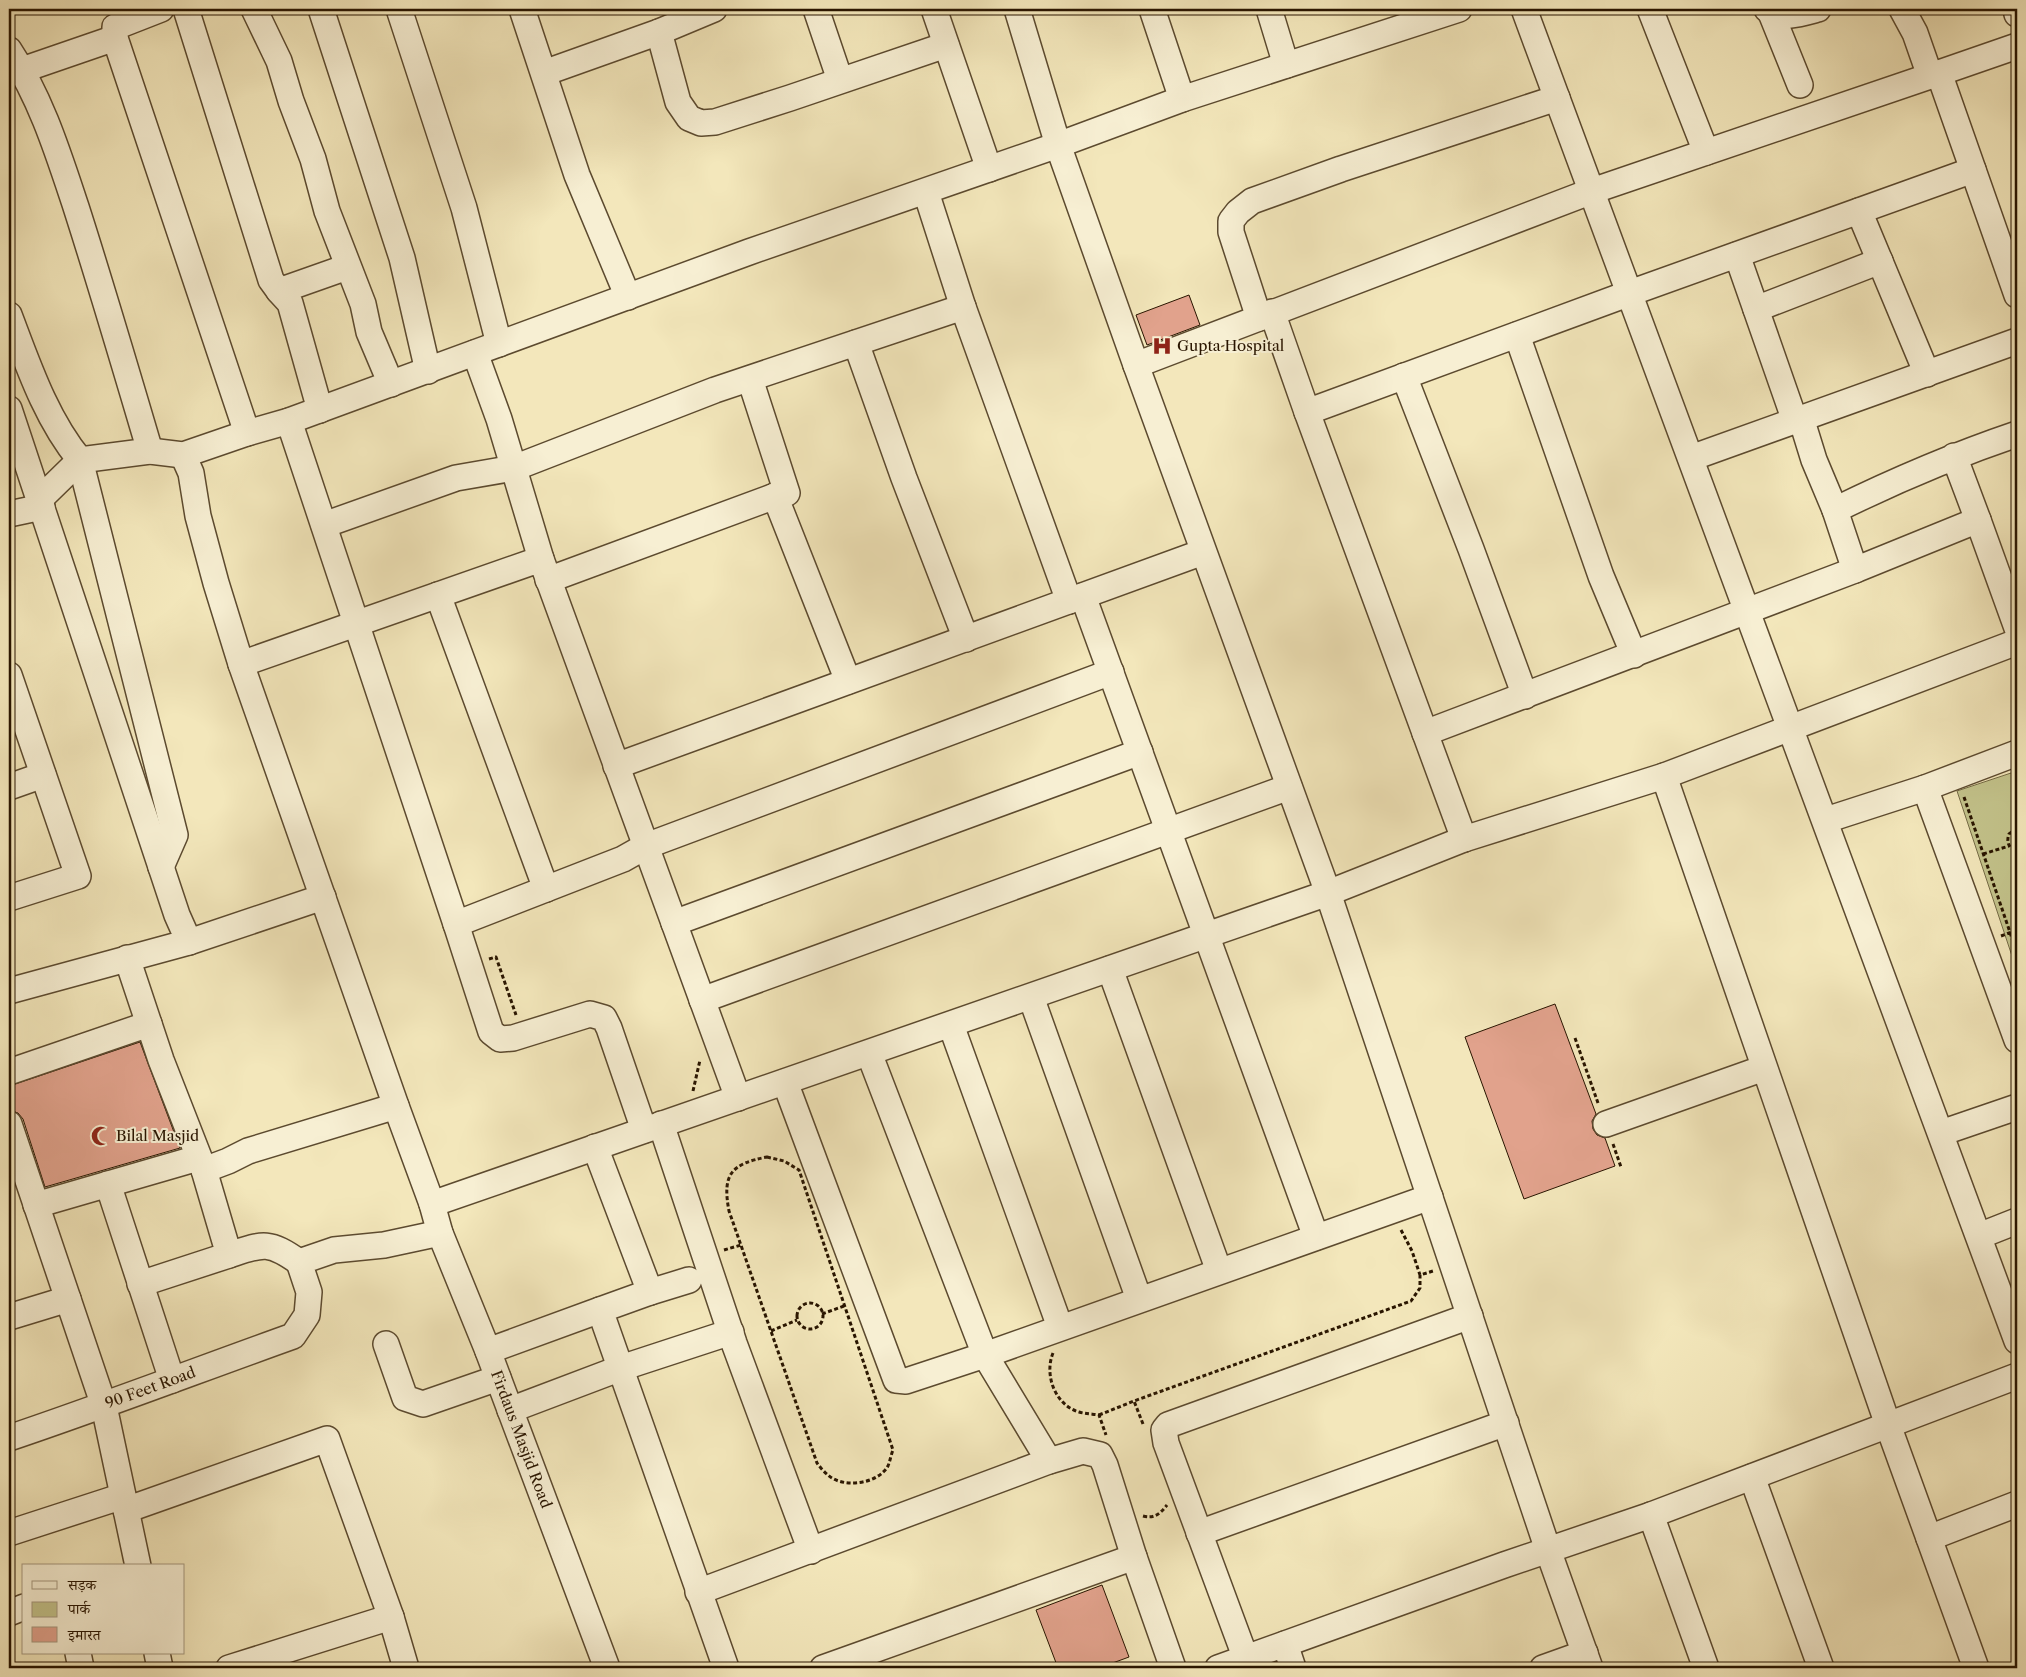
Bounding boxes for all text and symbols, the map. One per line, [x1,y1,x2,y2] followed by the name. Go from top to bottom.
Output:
[1151,335,1173,357] hospital icon: Gupta Hospital
[1177,336,1285,355] place label: Gupta Hospital
[90,1125,112,1147] mosque icon: Bilal Masjid
[116,1126,199,1145] place label: Bilal Masjid
[102,1362,198,1413] street label: 90 Feet Road
[487,1368,556,1511] street label: Firdaus Masjid Road
[22,1564,185,1654] legend
[67,1575,97,1594] text: सड़क
[67,1599,91,1618] text: पार्क
[67,1625,102,1644] text: इमारत

